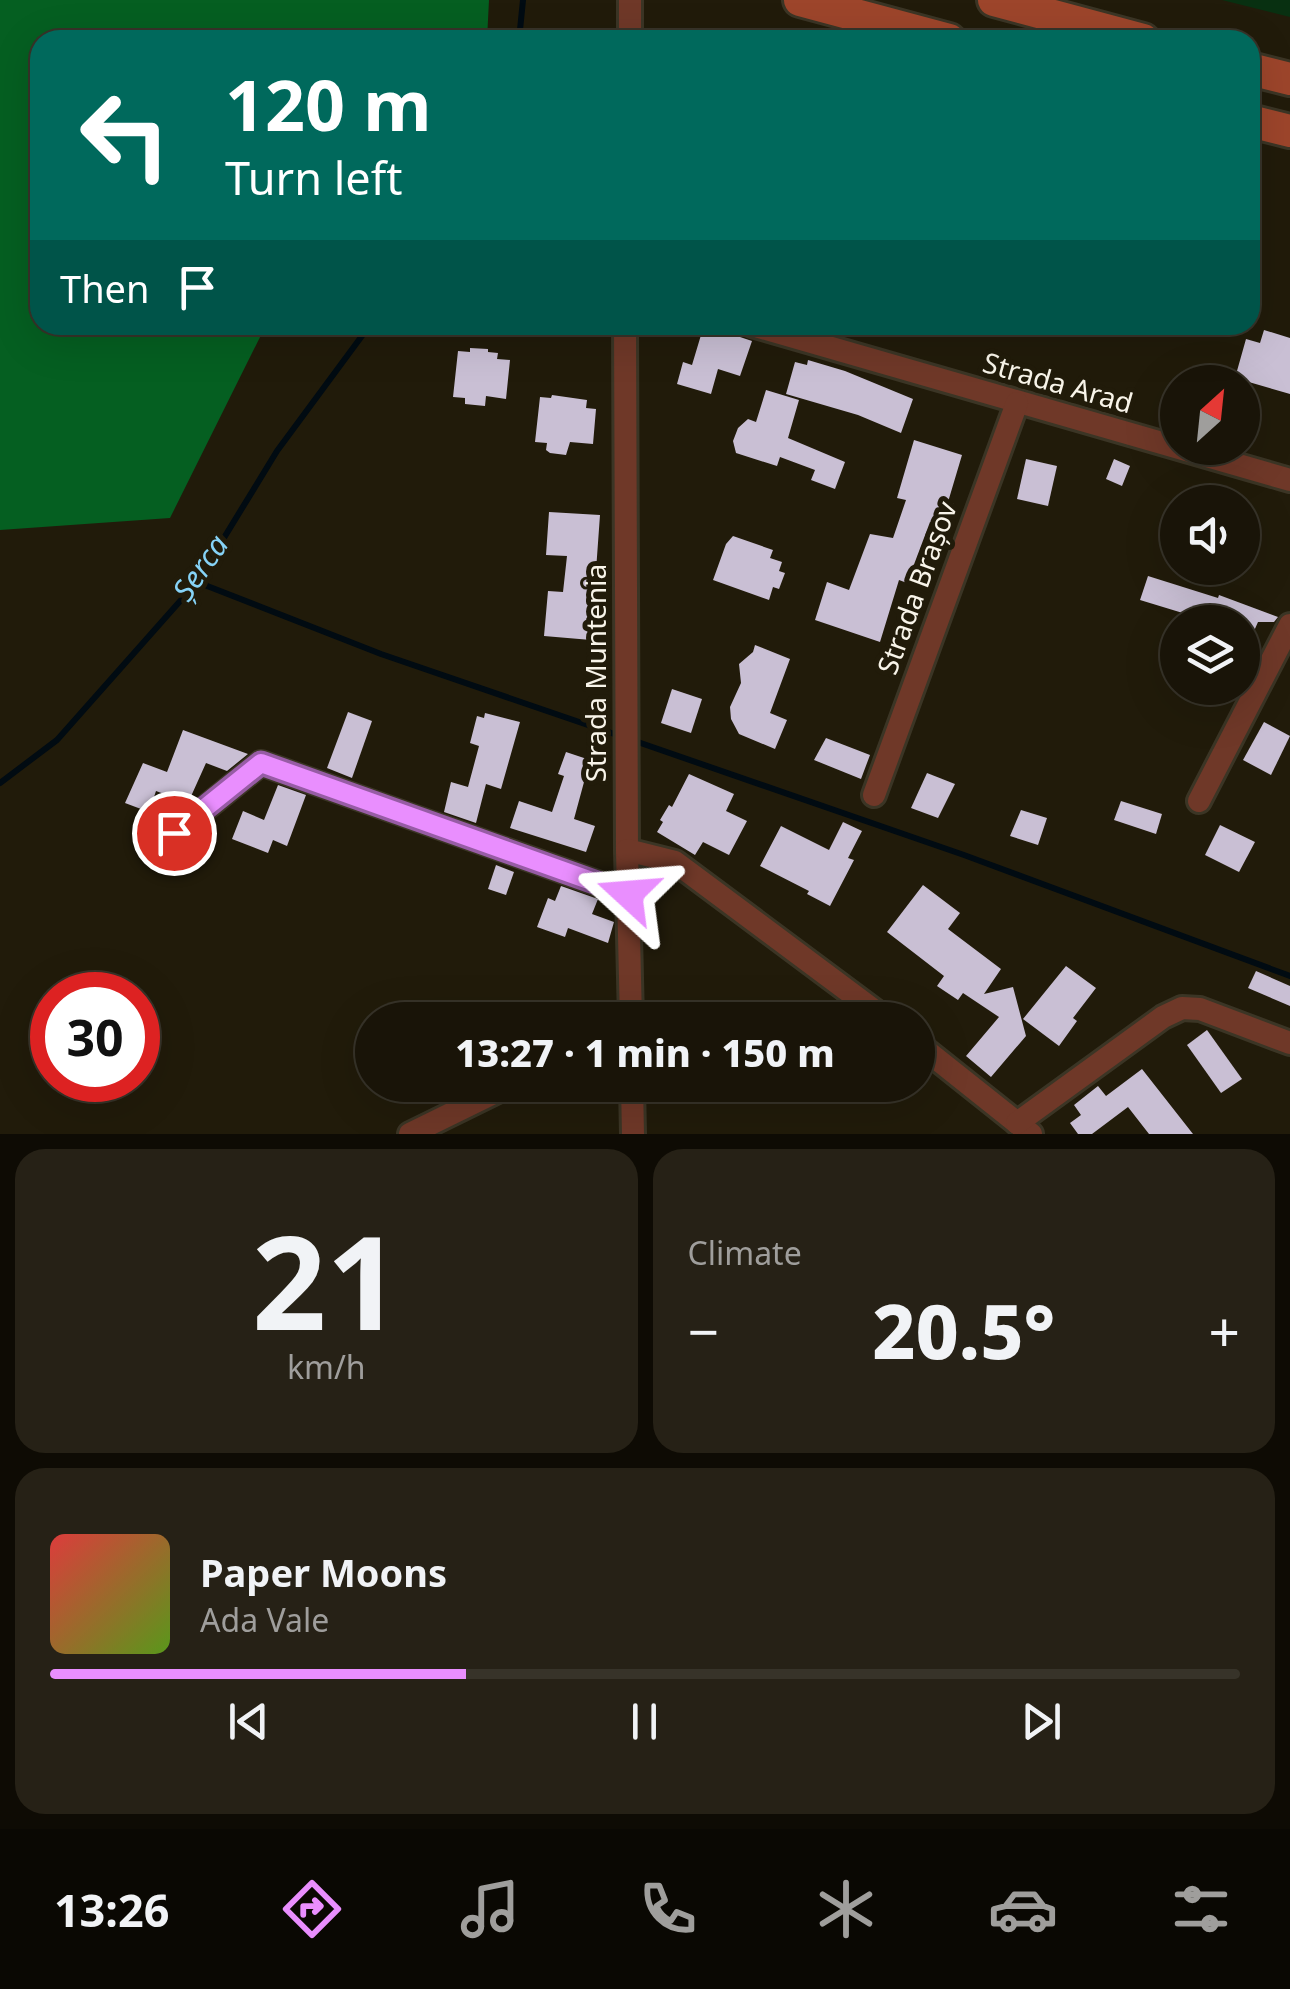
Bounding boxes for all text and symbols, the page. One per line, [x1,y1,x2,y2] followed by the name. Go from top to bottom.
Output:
[225,56,432,152] text: 120 m
[60,70,190,200] icon: left
[225,147,402,208] text: Turn left
[170,260,225,315] icon: arrive
[60,262,150,314] text: Then
[979,343,1138,422] street label: Strada Arad
[1160,365,1260,465] north arrow
[1160,365,1260,705] map controls
[1160,485,1260,585] button: sound
[867,495,965,679] street label: Strada Brașov
[162,526,237,608] water label: Șerca
[576,564,614,782] street label: Strada Muntenia
[1160,605,1260,705] button: layers
[132,791,217,876] pin
[147,806,202,861] icon: arrive
[576,842,680,946] position arrow
[30,972,160,1102] speed limit sign: 30
[455,1026,835,1078] text: 13:27 · 1 min · 150 m
[252,1191,401,1368] text: 21
[688,1231,802,1274] text: Climate
[872,1279,1055,1381] text: 20.5°
[688,1293,719,1368] text: −
[1209,1293,1240,1368] text: +
[287,1345,366,1388] text: km/h
[200,1546,447,1598] text: Paper Moons
[200,1598,329,1641] text: Ada Vale
[221,1694,276,1749] icon: previous
[617,1694,672,1749] icon: pause
[1014,1694,1069,1749] icon: next
[277,1874,347,1944] icon: directions
[455,1874,525,1944] icon: music
[633,1874,703,1944] icon: phone
[811,1874,881,1944] icon: climate
[988,1874,1058,1944] icon: car
[1166,1874,1236,1944] icon: filters
[54,1879,169,1940] text: 13:26

